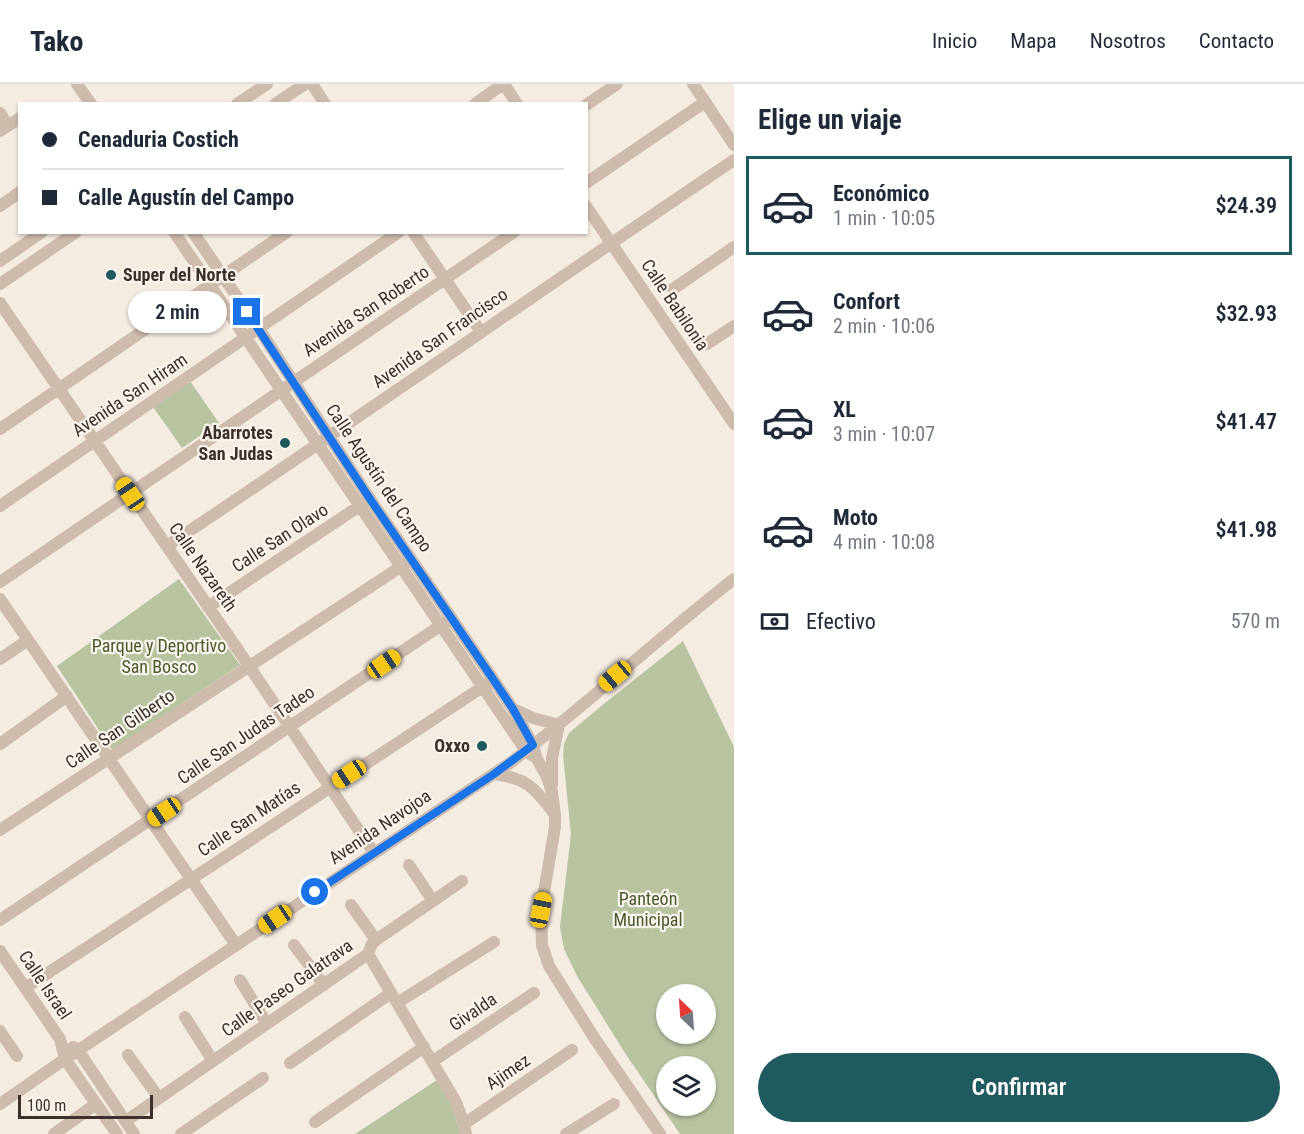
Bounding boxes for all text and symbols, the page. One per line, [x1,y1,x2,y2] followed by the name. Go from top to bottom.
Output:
[30,25,83,58] text: Tako
[932,29,977,53] text: Inicio
[1010,29,1057,53] text: Mapa
[1090,29,1166,53] text: Nosotros
[1199,29,1274,53] text: Contacto
[758,104,902,136] text: Elige un viaje
[78,127,239,152] text: Cenaduria Costich
[761,179,815,233] icon: car
[833,181,929,206] text: Económico
[78,185,294,210] text: Calle Agustín del Campo
[1215,193,1277,218] text: $24.39
[833,206,935,230] text: 1 min · 10:05
[637,255,714,354] street label: Calle Babilonia
[299,261,433,360] street label: Avenida San Roberto
[123,264,236,285] place label: Super del Norte
[104,268,118,282] marker: Super del Norte
[368,283,511,392] street label: Avenida San Francisco
[761,287,815,341] icon: car
[833,289,900,314] text: Confort
[127,291,226,333] callout: 2 min
[233,298,260,325] route end
[155,300,200,324] text: 2 min
[1215,301,1277,326] text: $32.93
[833,314,935,338] text: 2 min · 10:06
[68,348,191,441] street label: Avenida San Hiram
[761,395,815,449] icon: car
[833,397,856,422] text: XL
[322,400,437,556] street label: Calle Agustín del Campo
[1215,409,1277,434] text: $41.47
[199,422,273,464] place label: Abarrotes San Judas
[833,422,935,446] text: 3 min · 10:07
[278,436,292,450] marker: Abarrotes San Judas
[112,474,148,514] car
[228,499,332,576] street label: Calle San Olavo
[761,503,815,557] icon: car
[833,505,878,530] text: Moto
[1215,517,1277,542] text: $41.98
[165,518,242,615] street label: Calle Nazareth
[833,530,935,554] text: 4 min · 10:08
[758,605,791,638] icon: cash
[806,609,876,634] text: Efectivo
[1231,609,1280,633] text: 570 m
[92,635,226,677] park label: Parque y Deportivo San Bosco
[364,646,404,682] car
[595,658,635,694] car
[173,681,318,788] street label: Calle San Judas Tadeo
[61,684,178,773] street label: Calle San Gilberto
[434,735,470,756] place label: Oxxo
[475,739,489,753] marker: Oxxo
[329,757,369,791] car
[193,777,304,861] street label: Calle San Matías
[325,785,435,868] street label: Avenida Navojoa
[144,794,184,830] car
[301,878,328,905] route start
[613,888,683,930] park label: Panteón Municipal
[529,891,553,929] car
[255,901,295,937] car
[217,935,356,1041] street label: Calle Paseo Galatrava
[15,946,76,1023] street label: Calle Israel
[656,984,716,1044] north arrow
[656,984,716,1116] map controls
[445,988,500,1035] street label: Givalda
[482,1049,534,1094] street label: Ajimez
[758,1053,1280,1122] button: Confirmar
[656,1056,716,1116] button: layers
[18,1092,153,1120] scale bar
[27,1096,66,1115] text: 100 m

